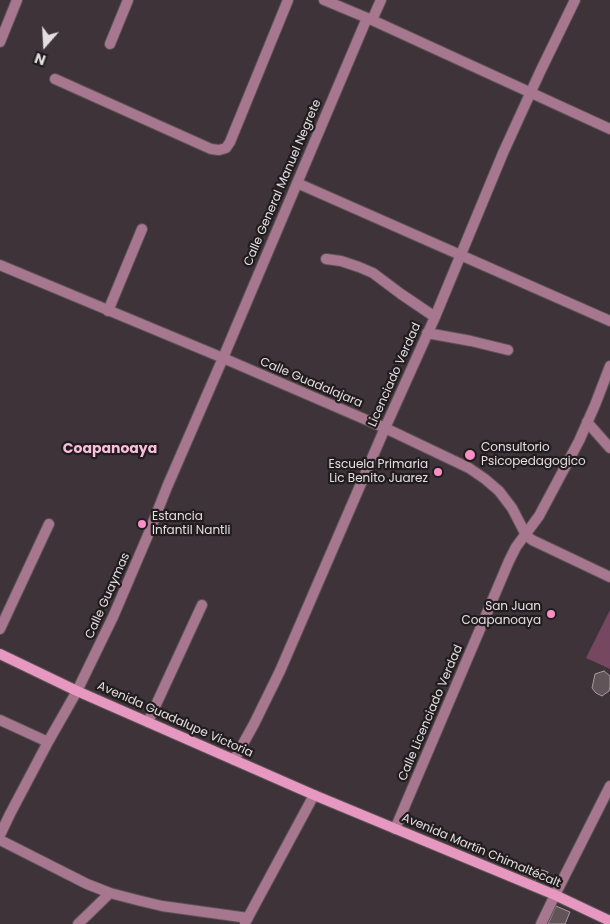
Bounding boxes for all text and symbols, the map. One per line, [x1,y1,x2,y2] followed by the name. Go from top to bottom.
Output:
[20,20,70,70] north arrow
[32,48,48,70] text: N
[241,97,325,269] street label: Calle General Manuel Negrete
[366,321,424,429] street label: Licenciado Verdad
[258,355,364,411] street label: Calle Guadalajara
[63,441,157,457] district label: Coapanoaya
[481,441,586,469] place label: Consultorio Psicopedagogico
[463,448,477,462] marker: Consultorio Psicopedagogico
[329,458,428,486] place label: Escuela Primaria Lic Benito Juarez
[432,466,444,478] marker: Escuela Primaria Lic Benito Juarez
[152,510,230,538] place label: Estancia Infantil Nantli
[136,518,148,530] marker: Estancia Infantil Nantli
[83,551,133,641] street label: Calle Guaymas
[461,600,541,628] place label: San Juan Coapanoaya
[545,608,557,620] marker: San Juan Coapanoaya
[396,643,466,783] street label: Calle Licenciado Verdad
[95,679,255,761] street label: Avenida Guadalupe Victoria
[399,811,563,891] street label: Avenida Martín Chimaltécalt

